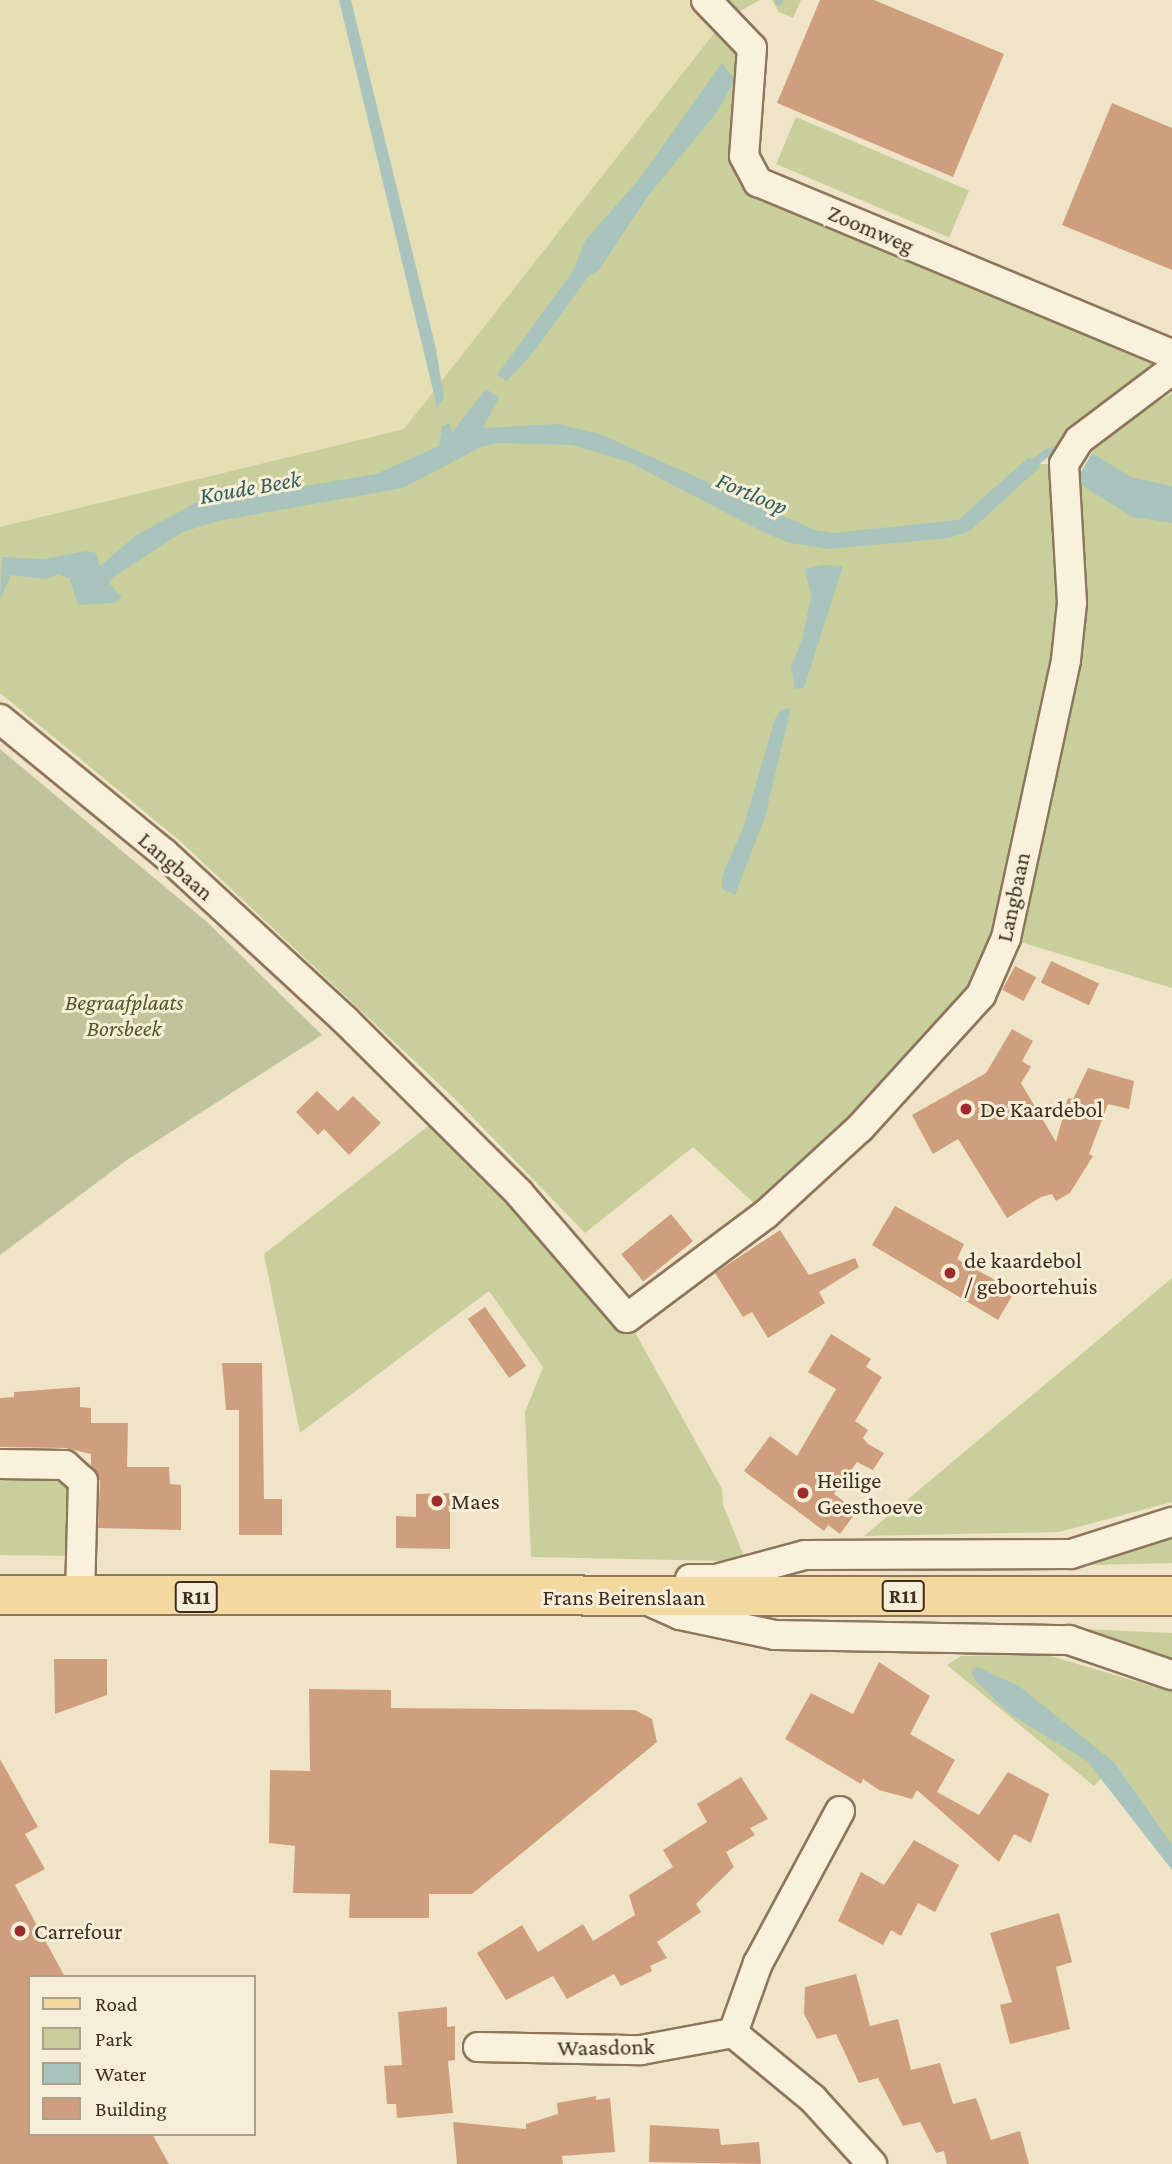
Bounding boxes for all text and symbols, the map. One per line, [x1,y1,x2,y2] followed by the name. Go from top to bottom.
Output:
[824,198,918,260] street label: Zoomweg
[197,464,303,510] water label: Koude Beek
[712,465,792,521] water label: Fortloop
[133,826,219,906] street label: Langbaan
[990,850,1036,944] street label: Langbaan
[65,988,183,1042] park label: Begraafplaats Borsbeek
[980,1095,1103,1123] place label: De Kaardebol
[958,1101,974,1117] marker: De Kaardebol
[964,1246,1098,1300] place label: de kaardebol / geboortehuis
[942,1265,958,1281] marker: de kaardebol / geboortehuis
[817,1466,923,1520] place label: Heilige Geesthoeve
[795,1485,811,1501] marker: Heilige Geesthoeve
[451,1487,500,1515] place label: Maes
[429,1493,445,1509] marker: Maes
[880,1578,926,1614] road number: R11
[173,1580,219,1614] road number: R11
[543,1583,705,1611] street label: Frans Beirenslaan
[34,1917,123,1945] place label: Carrefour
[12,1923,28,1939] marker: Carrefour
[28,1975,256,2136] legend
[95,1992,138,2016] text: Road
[95,2027,132,2051] text: Park
[557,2032,655,2062] street label: Waasdonk
[95,2062,147,2086] text: Water
[95,2097,167,2121] text: Building

